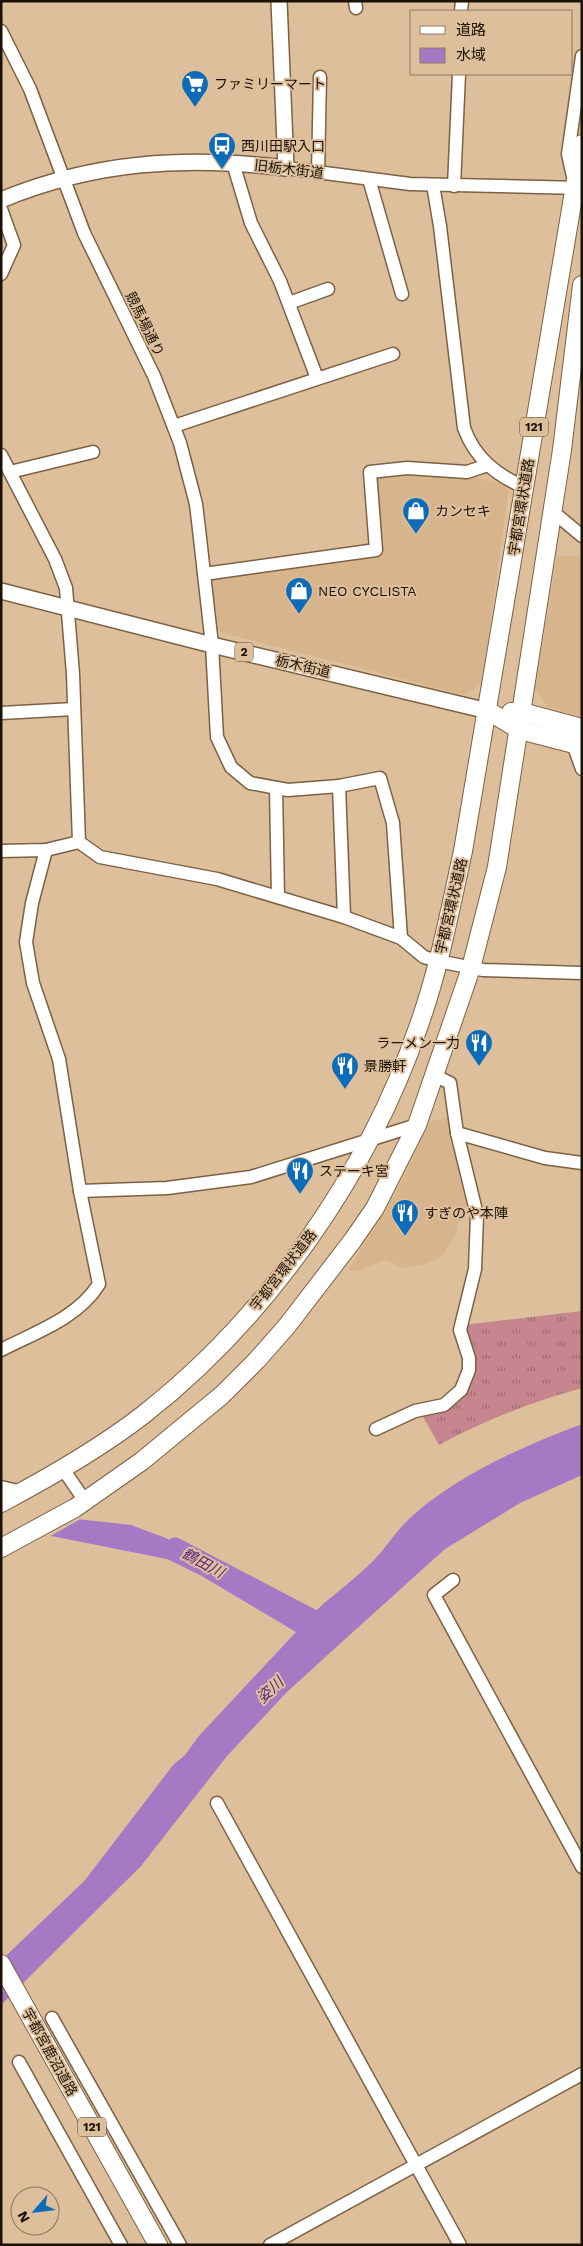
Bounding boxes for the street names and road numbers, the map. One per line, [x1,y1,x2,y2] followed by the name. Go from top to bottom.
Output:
[253,157,325,181] street label: 旧栃木街道
[122,289,168,359] street label: 競馬場通り
[520,418,548,437] road number: 121
[505,457,537,557] street label: 宇都宮環状道路
[235,642,253,662] road number: 2
[274,652,332,680] street label: 栃木街道
[432,856,470,956] street label: 宇都宮環状道路
[247,1226,319,1314] street label: 宇都宮環状道路
[19,2005,81,2099] street label: 宇都宮鹿沼道路
[78,2118,106,2136] road number: 121

